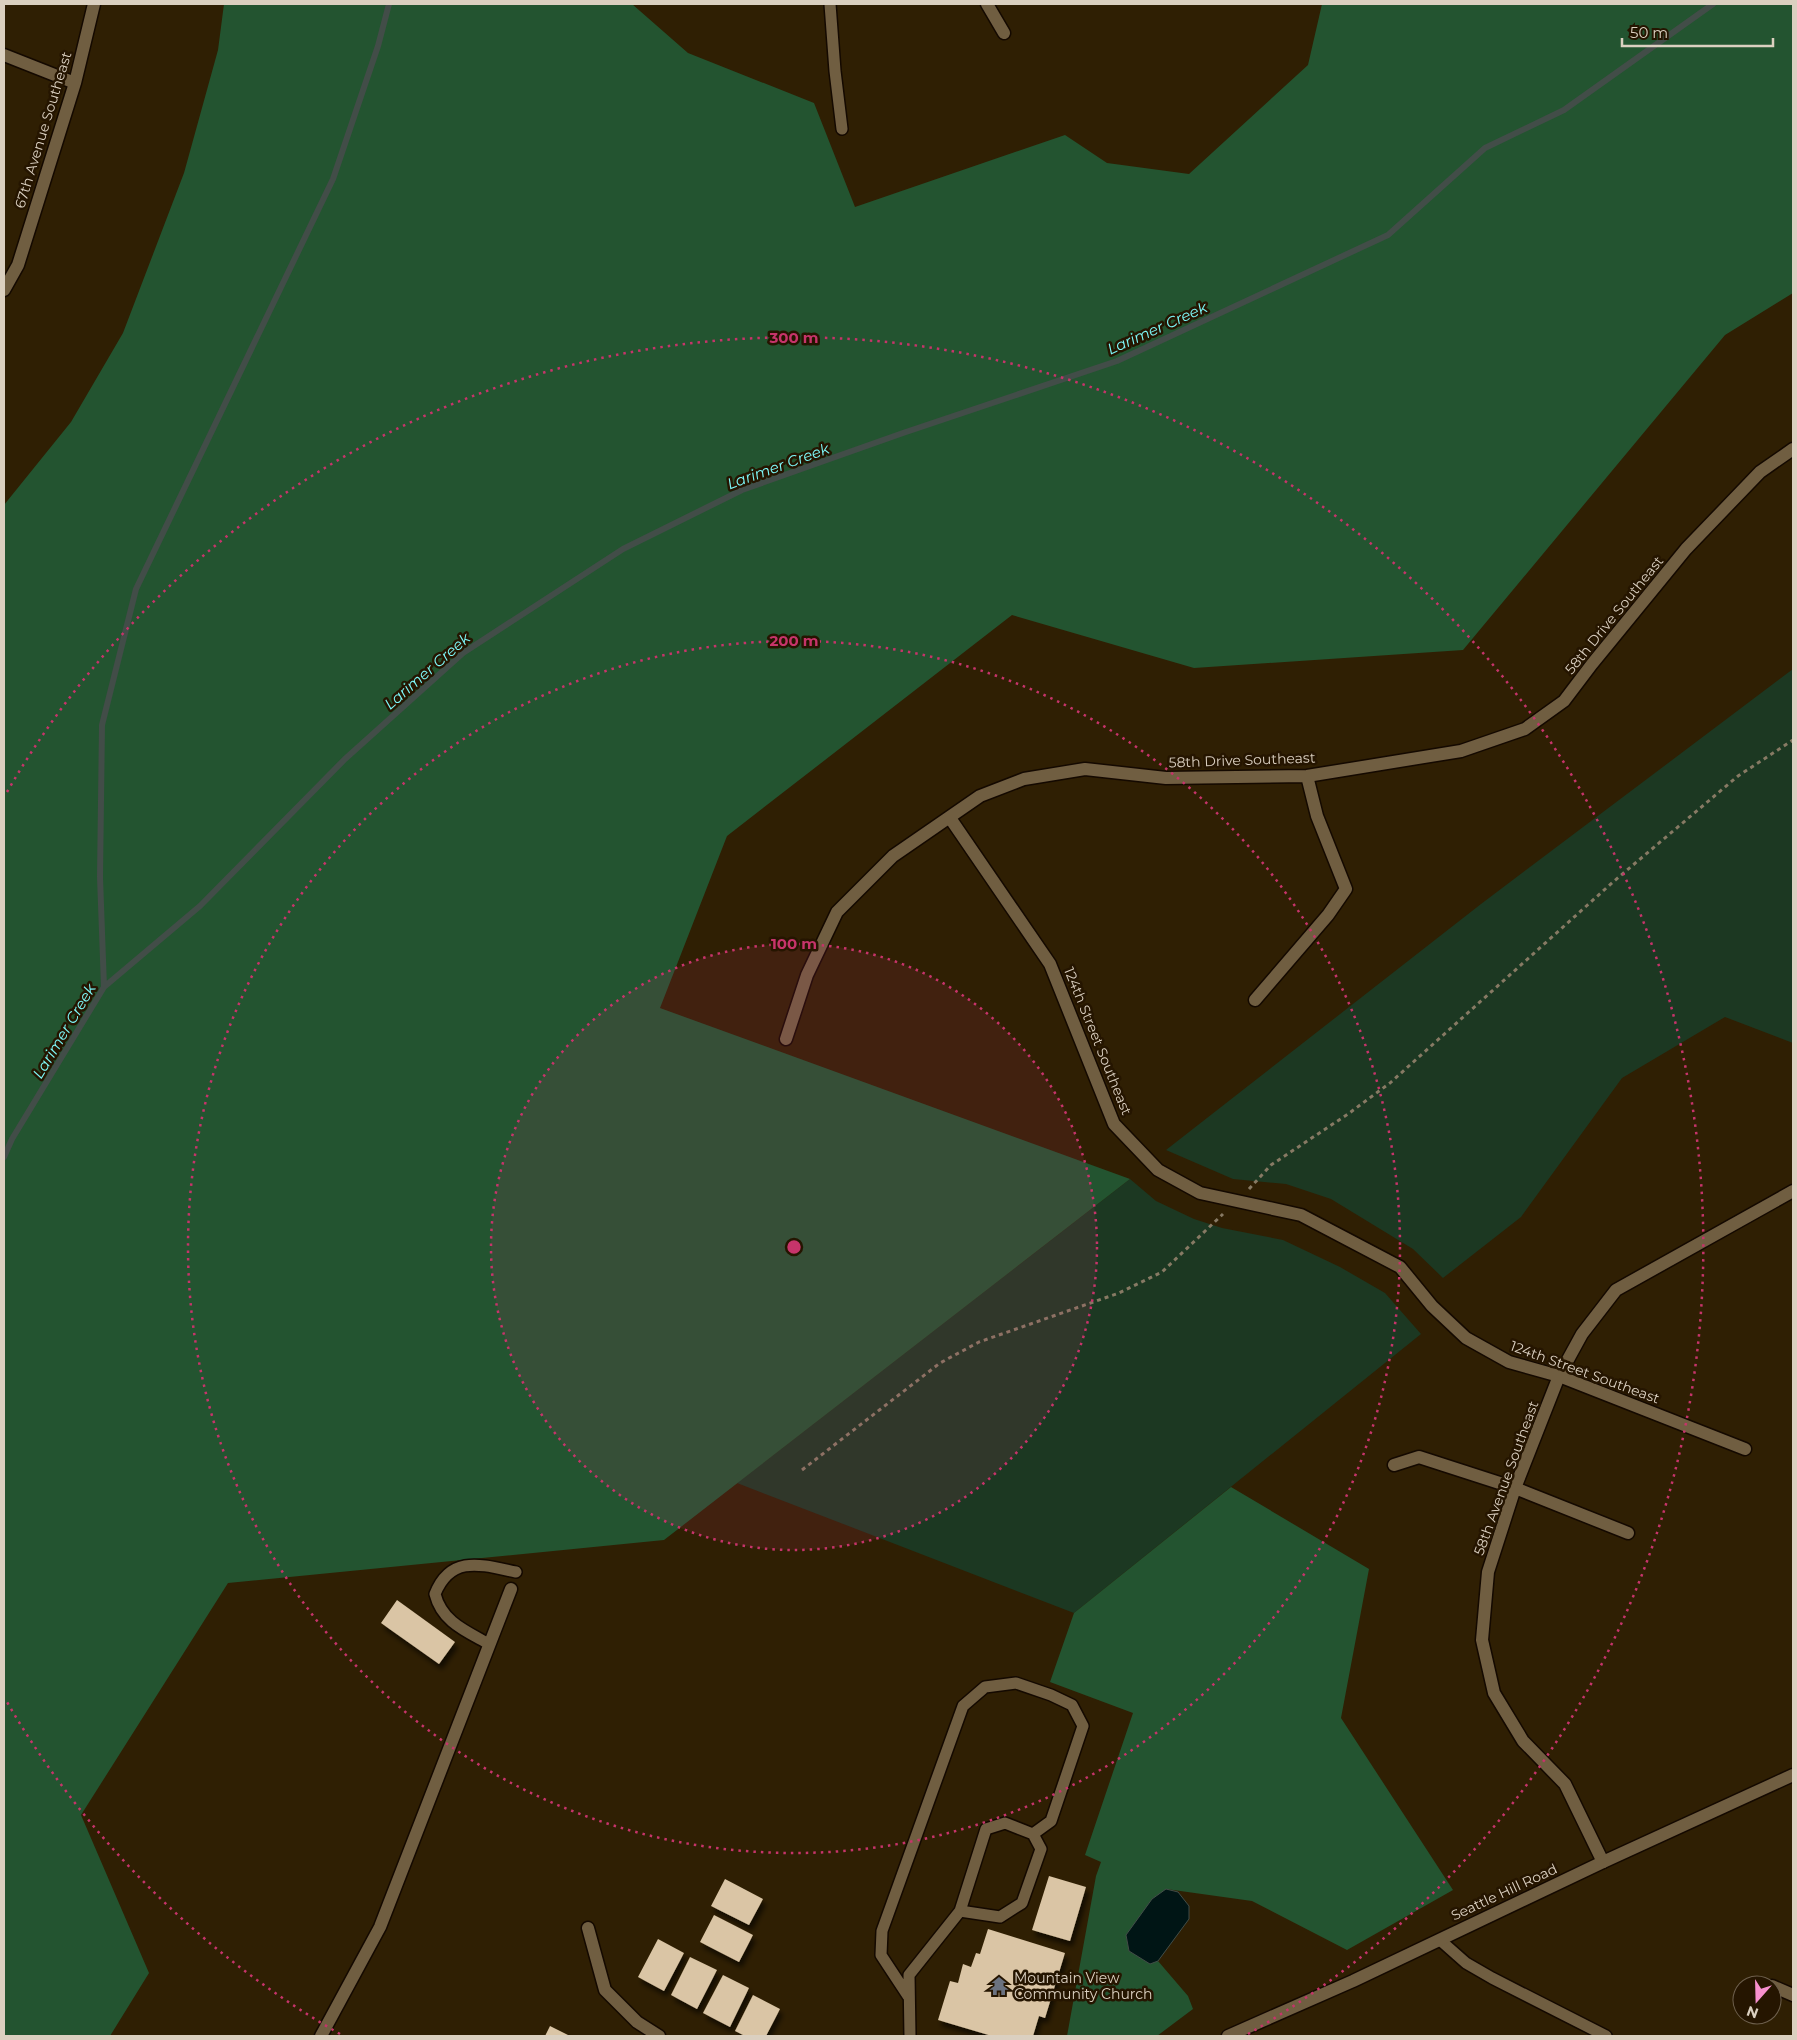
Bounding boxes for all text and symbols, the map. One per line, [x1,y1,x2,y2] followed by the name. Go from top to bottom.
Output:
[1622,15,1773,47] scale bar
[1630,23,1668,42] text: 50 m
[11,49,75,210] street label: 67th Avenue Southeast
[1104,297,1211,359] water label: Larimer Creek
[768,328,819,347] text: 300 m
[724,438,833,493] water label: Larimer Creek
[1561,552,1667,678] street label: 58th Drive Southeast
[380,628,475,713] water label: Larimer Creek
[769,631,819,650] text: 200 m
[1168,748,1316,772] street label: 58th Drive Southeast
[771,934,817,953] text: 100 m
[1060,965,1136,1118] street label: 124th Street Southeast
[28,979,100,1082] water label: Larimer Creek
[785,1238,803,1256] centre of rings
[1508,1337,1662,1408] street label: 124th Street Southeast
[1470,1398,1542,1558] street label: 58th Avenue Southeast
[1448,1860,1560,1924] street label: Seattle Hill Road
[1014,1969,1153,2003] place label: Mountain View Community Church
[988,1975,1010,1997] temple icon: Mountain View Community Church
[1732,1975,1782,2025] north arrow
[1744,2002,1761,2023] text: N

